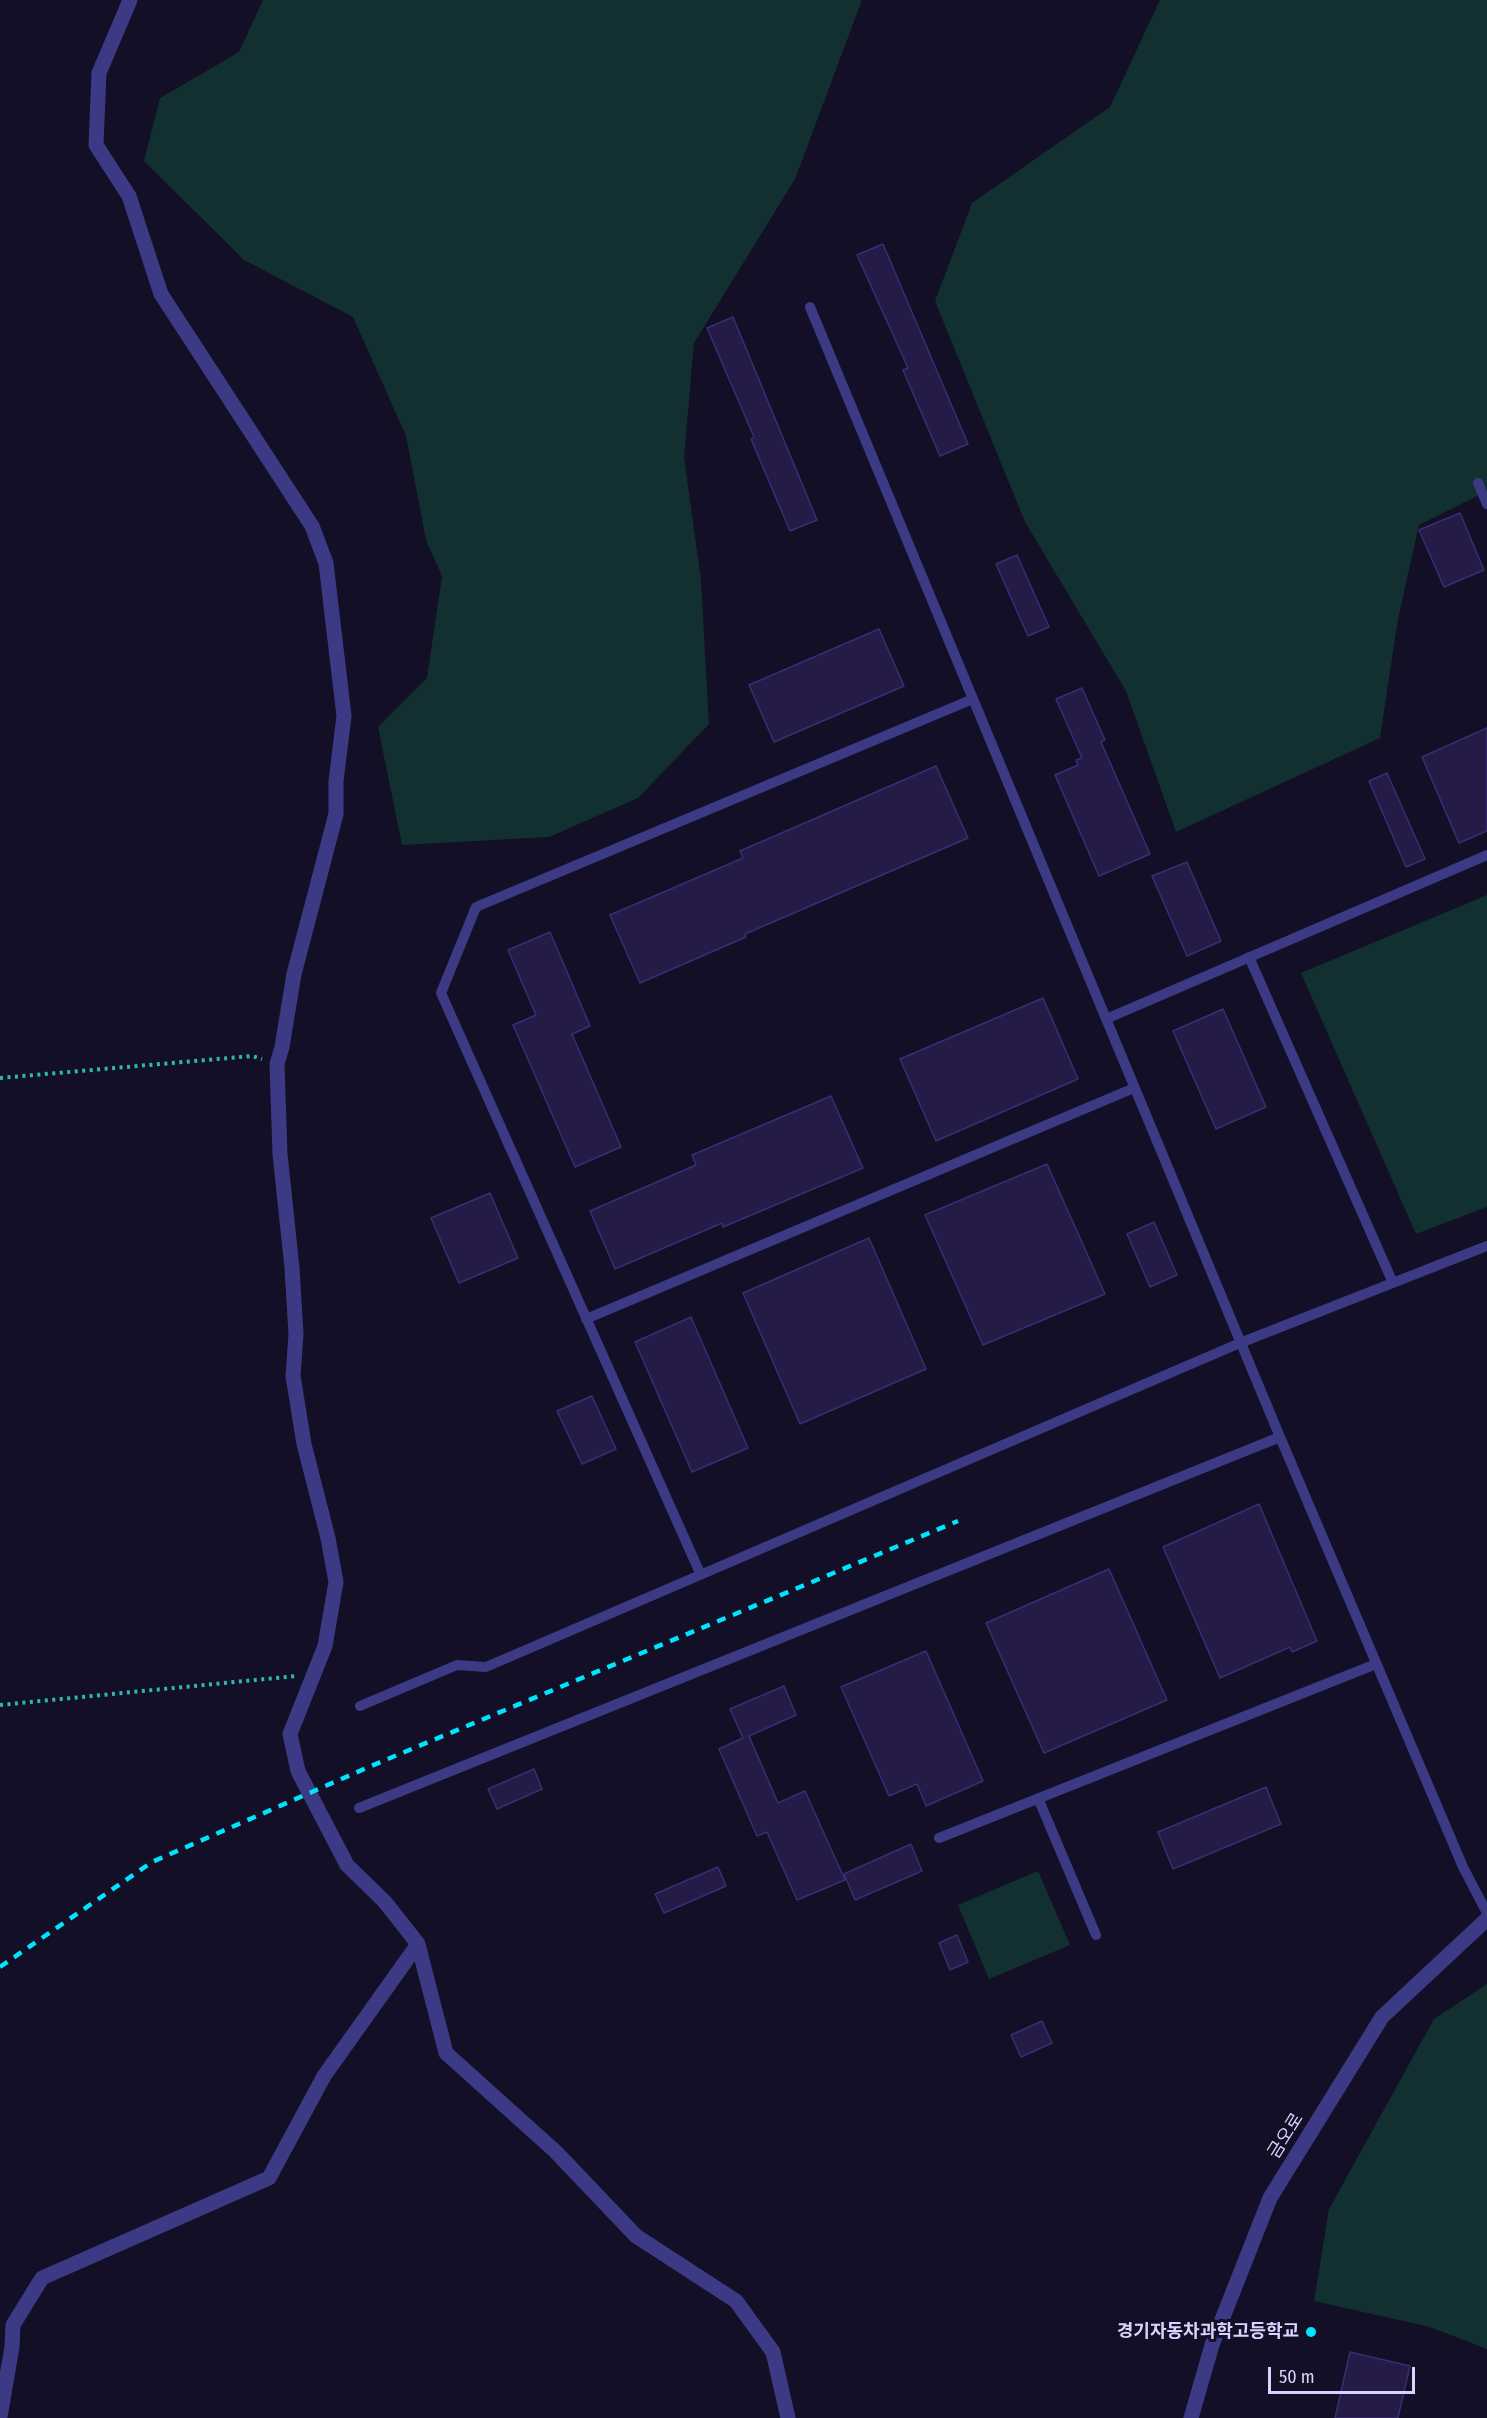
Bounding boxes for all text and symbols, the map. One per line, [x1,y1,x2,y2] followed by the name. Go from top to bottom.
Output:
[1264,2109,1308,2163] street label: 금오로
[1117,2321,1299,2343] place label: 경기자동차과학고등학교
[1304,2325,1318,2339] marker: 경기자동차과학고등학교
[1271,2355,1418,2393] scale bar
[1279,2366,1315,2388] text: 50 m

